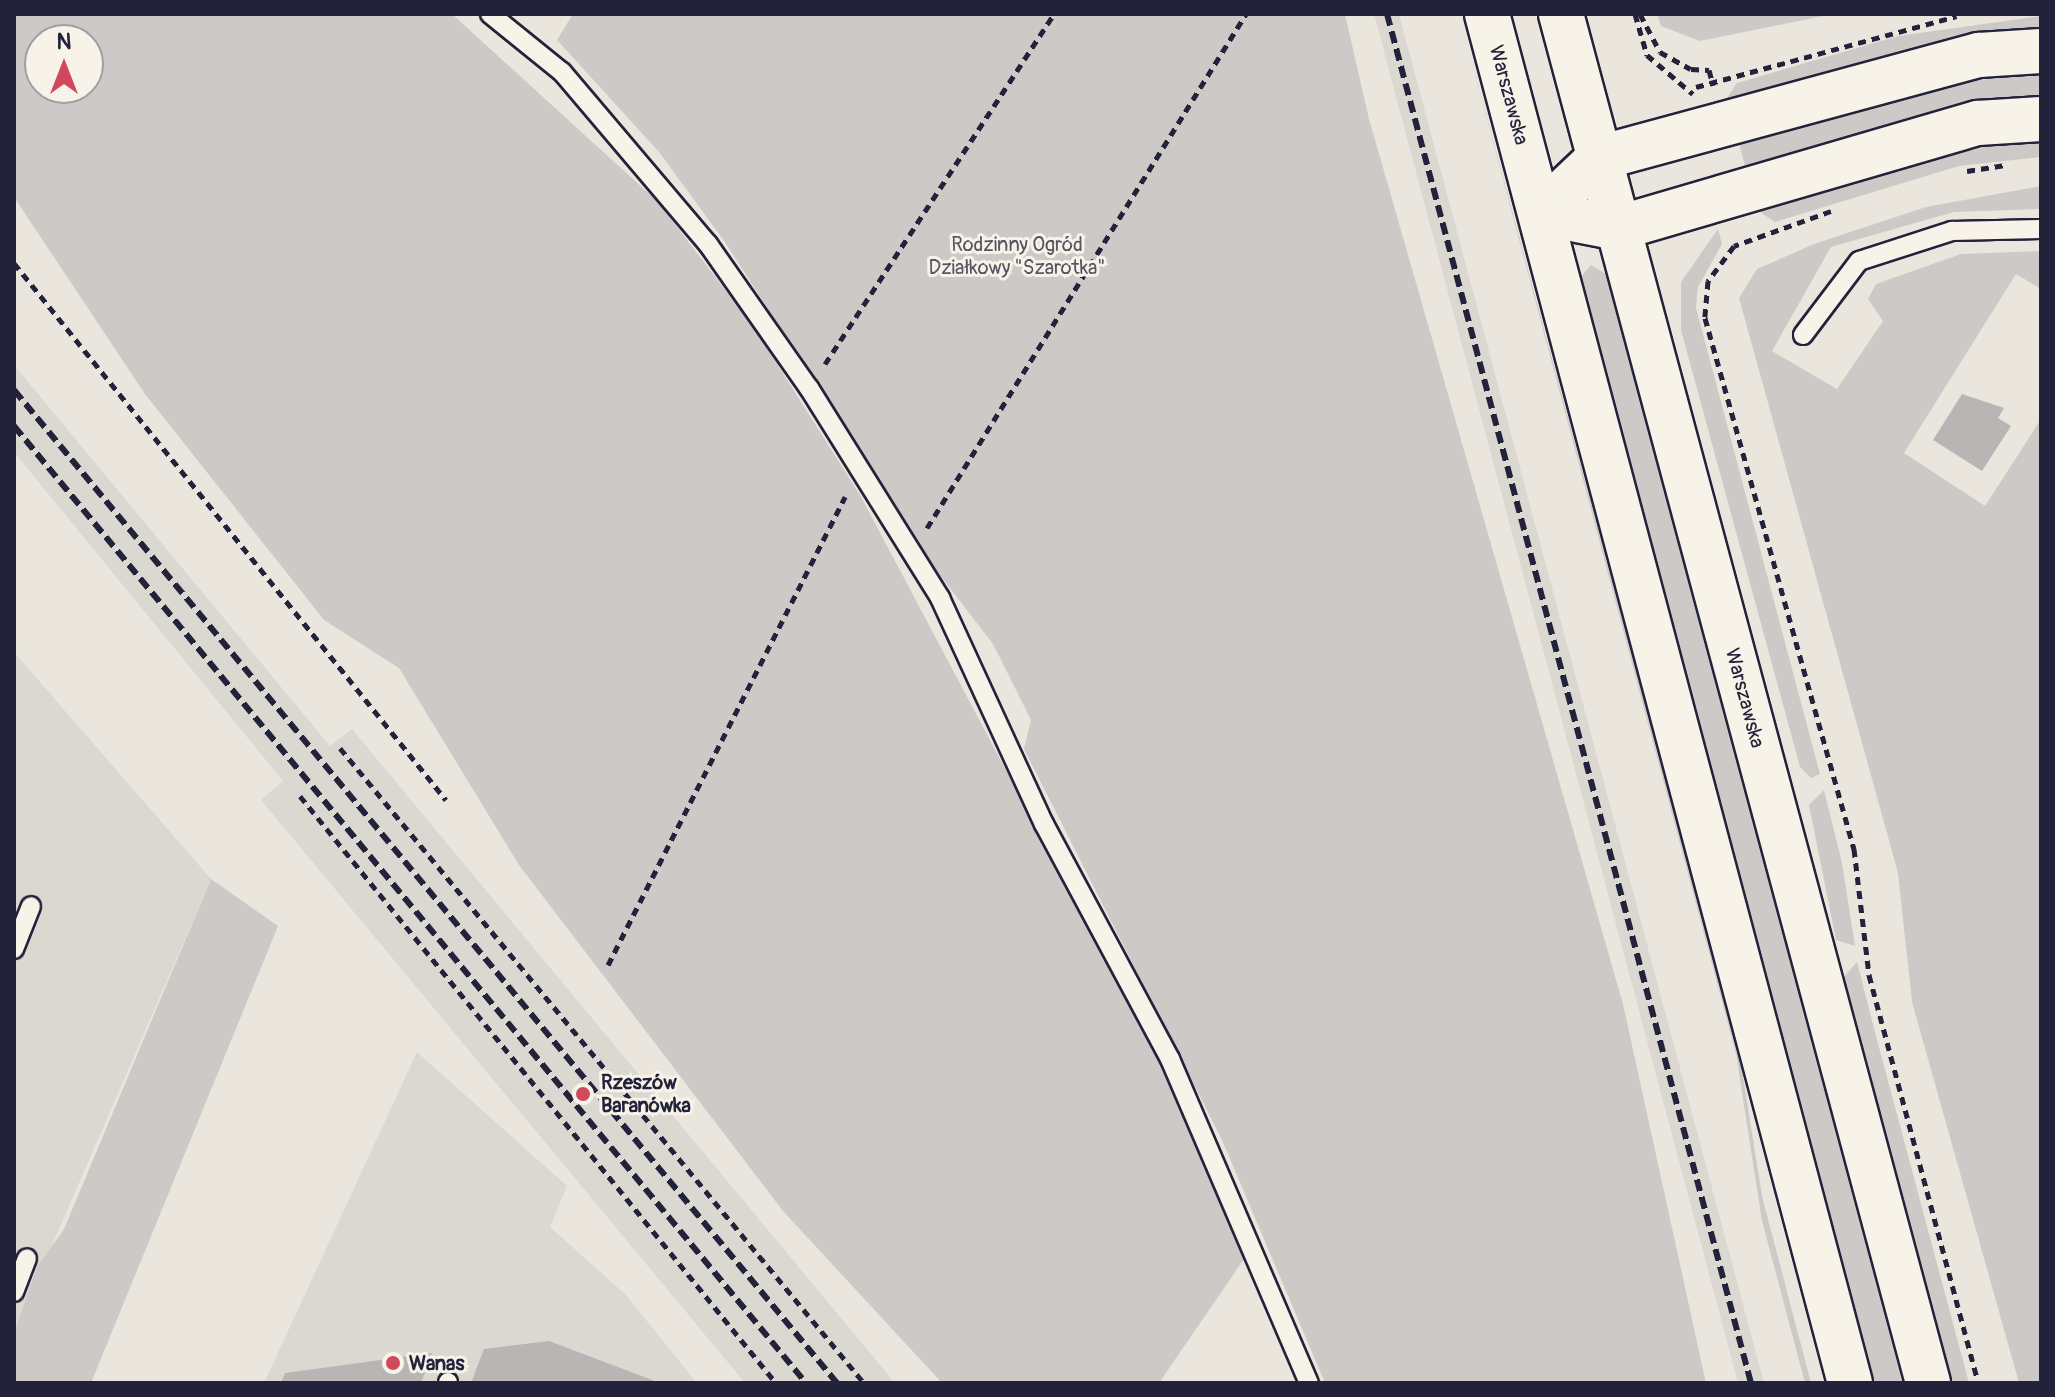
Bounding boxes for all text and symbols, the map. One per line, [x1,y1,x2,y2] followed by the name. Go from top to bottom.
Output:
[24,24,104,104] north arrow
[57,28,71,56] text: N
[1484,43,1534,147] street label: Warszawska
[929,233,1105,280] park label: Rodzinny Ogród Działkowy "Szarotka"
[1720,646,1770,750] street label: Warszawska
[601,1070,691,1117] place label: Rzeszów Baranówka
[572,1083,594,1105] marker: Rzeszów Baranówka
[409,1351,464,1375] place label: Wanas
[384,1354,402,1372] marker: Wanas

